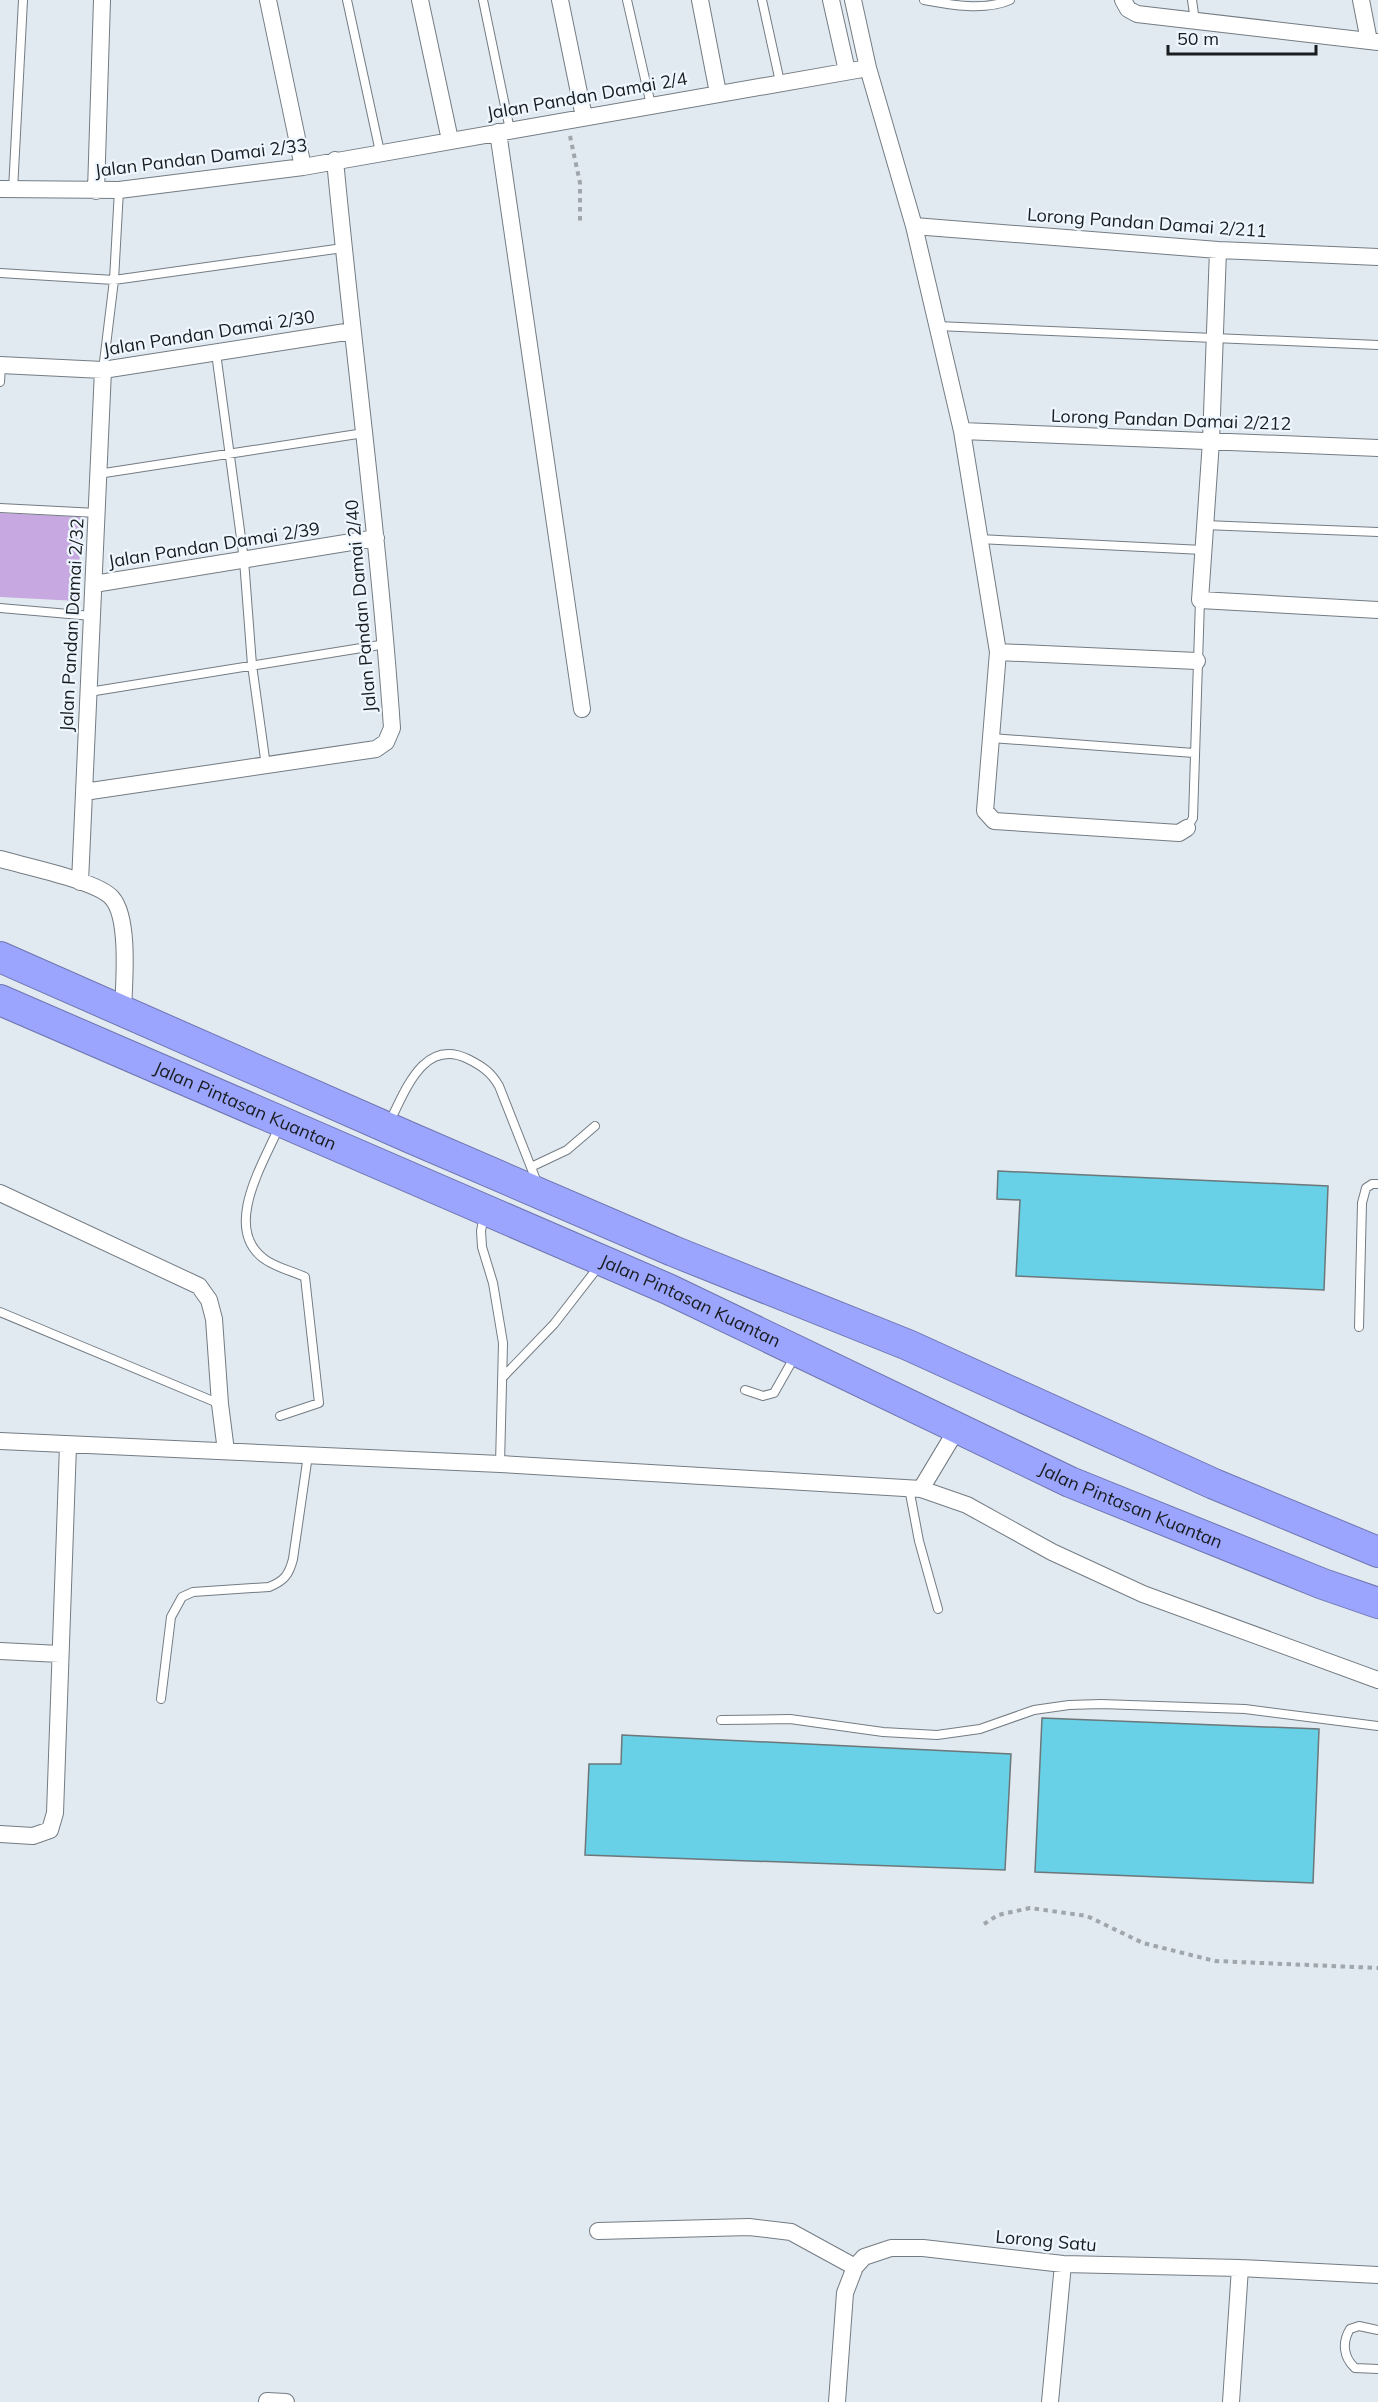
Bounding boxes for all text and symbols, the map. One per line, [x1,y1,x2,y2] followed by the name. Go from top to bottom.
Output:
[1168,18,1316,56] scale bar
[1177,27,1219,50] text: 50 m
[485,67,689,124] street label: Jalan Pandan Damai 2/4
[93,133,309,182] street label: Jalan Pandan Damai 2/33
[1026,203,1268,242] street label: Lorong Pandan Damai 2/211
[101,304,316,361] street label: Jalan Pandan Damai 2/30
[1050,404,1292,435] street label: Lorong Pandan Damai 2/212
[340,498,381,714] street label: Jalan Pandan Damai 2/40
[106,516,321,573] street label: Jalan Pandan Damai 2/39
[54,518,89,732] street label: Jalan Pandan Damai 2/32
[150,1056,340,1155] street label: Jalan Pintasan Kuantan
[597,1249,784,1352] street label: Jalan Pintasan Kuantan
[1035,1457,1226,1553] street label: Jalan Pintasan Kuantan
[994,2225,1098,2256] street label: Lorong Satu

